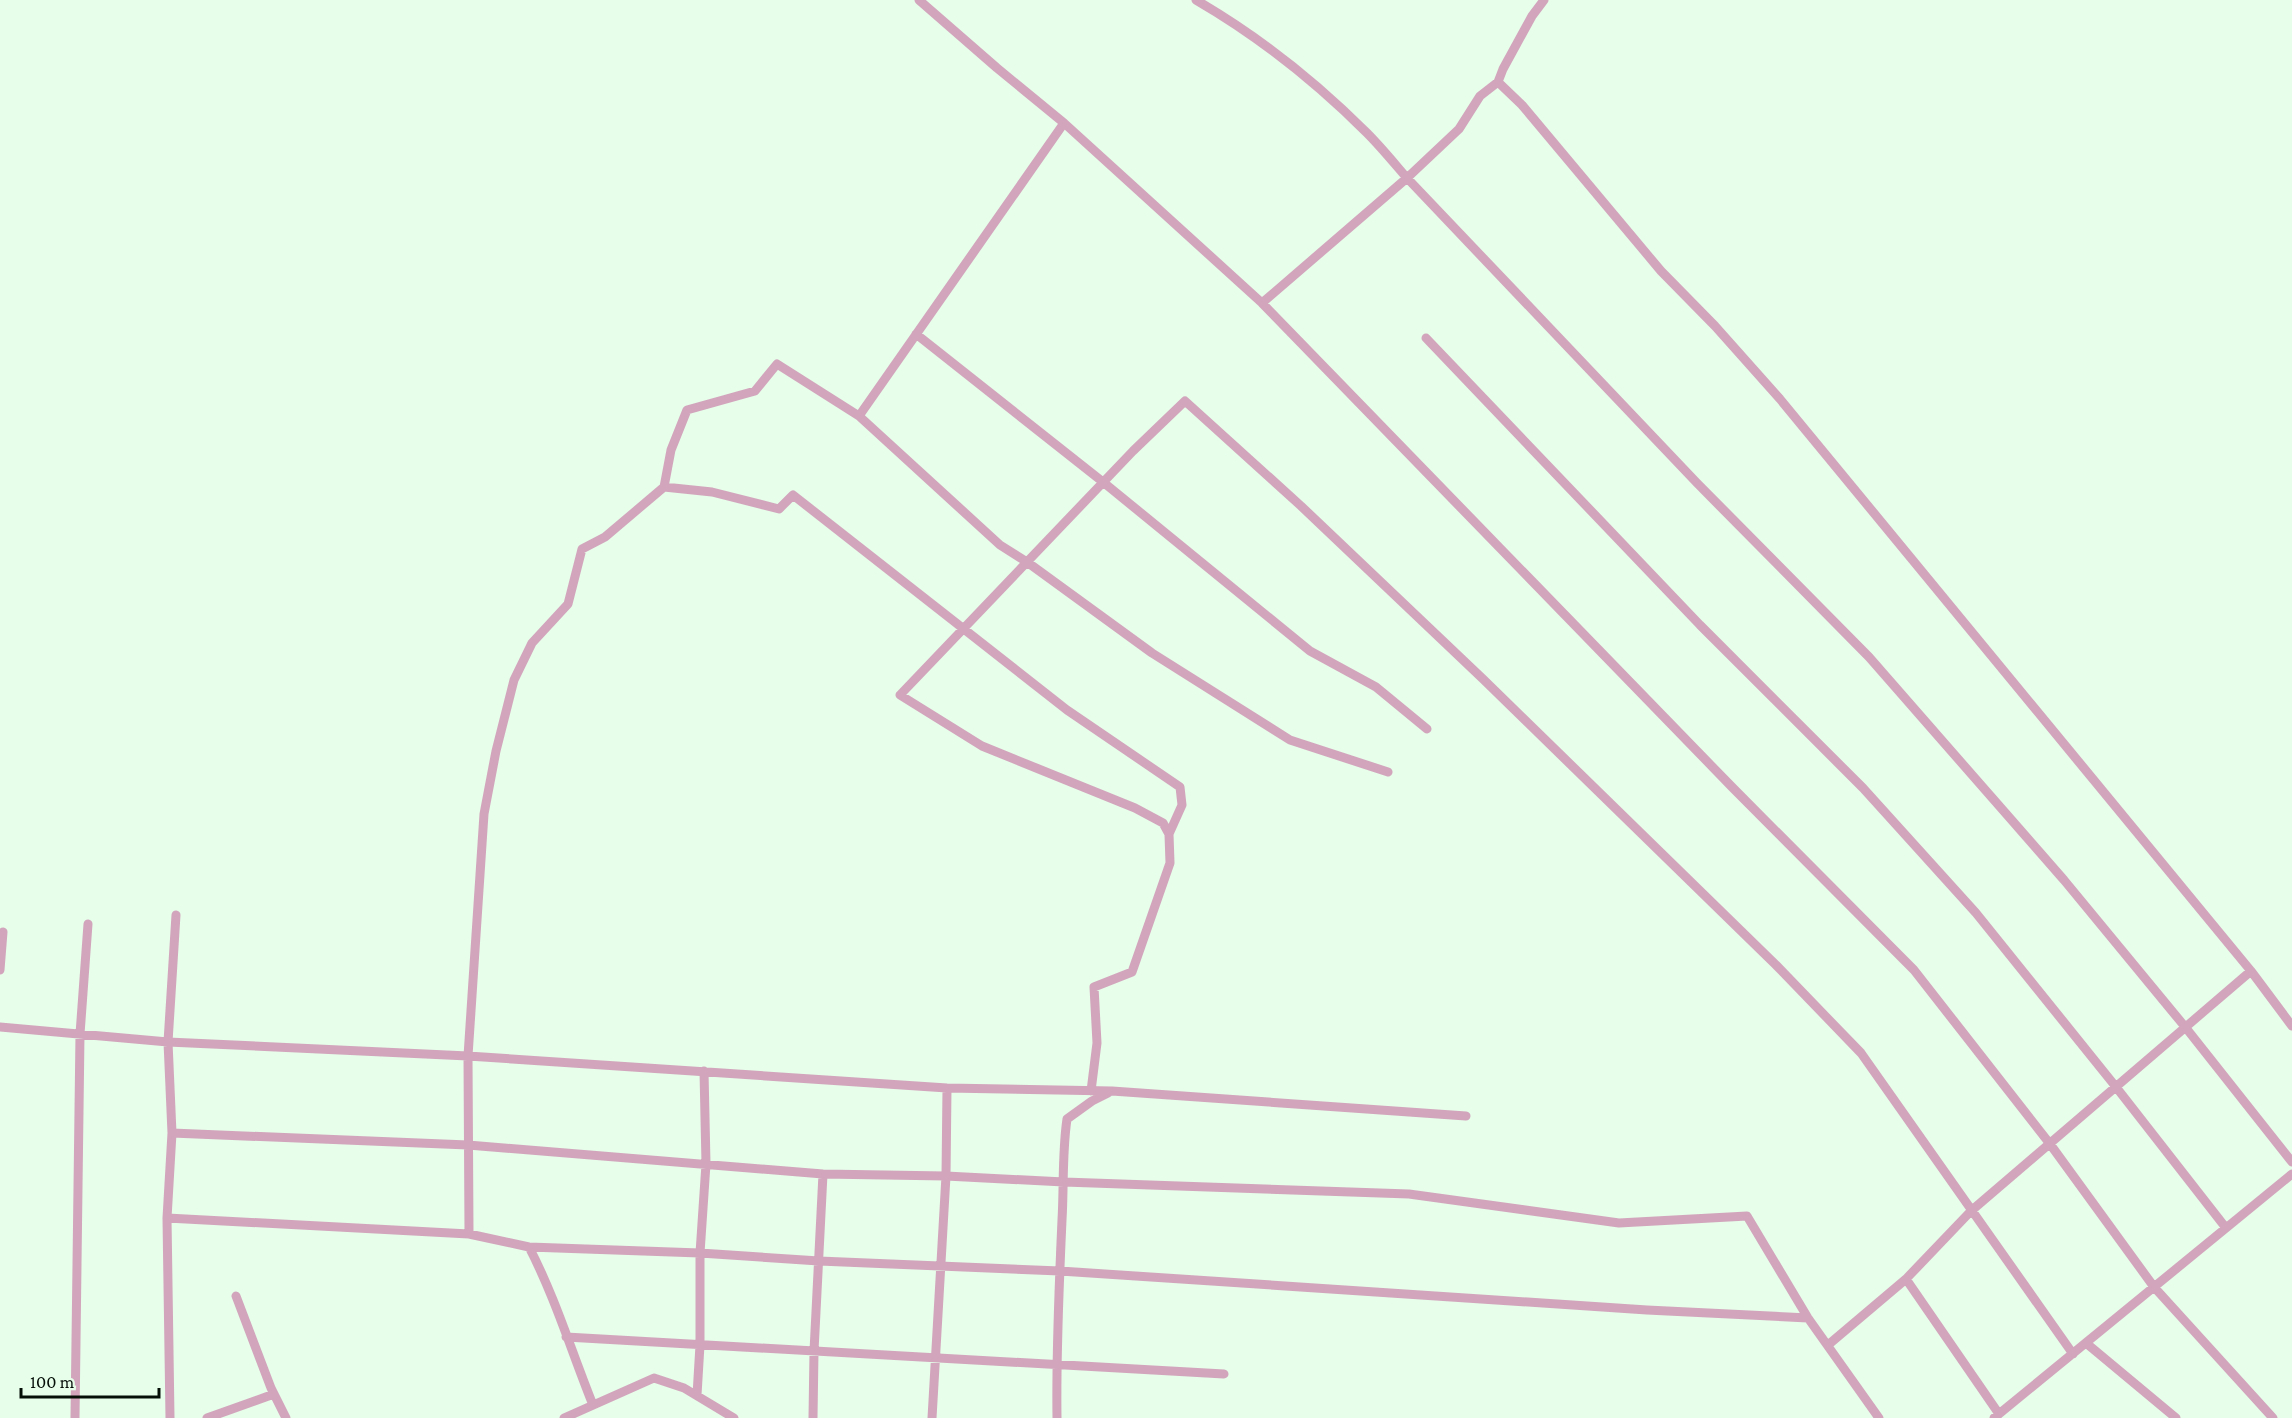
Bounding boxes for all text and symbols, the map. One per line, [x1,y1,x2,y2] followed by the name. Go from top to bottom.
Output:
[21,1361,159,1399] scale bar
[30,1372,75,1392] text: 100 m

